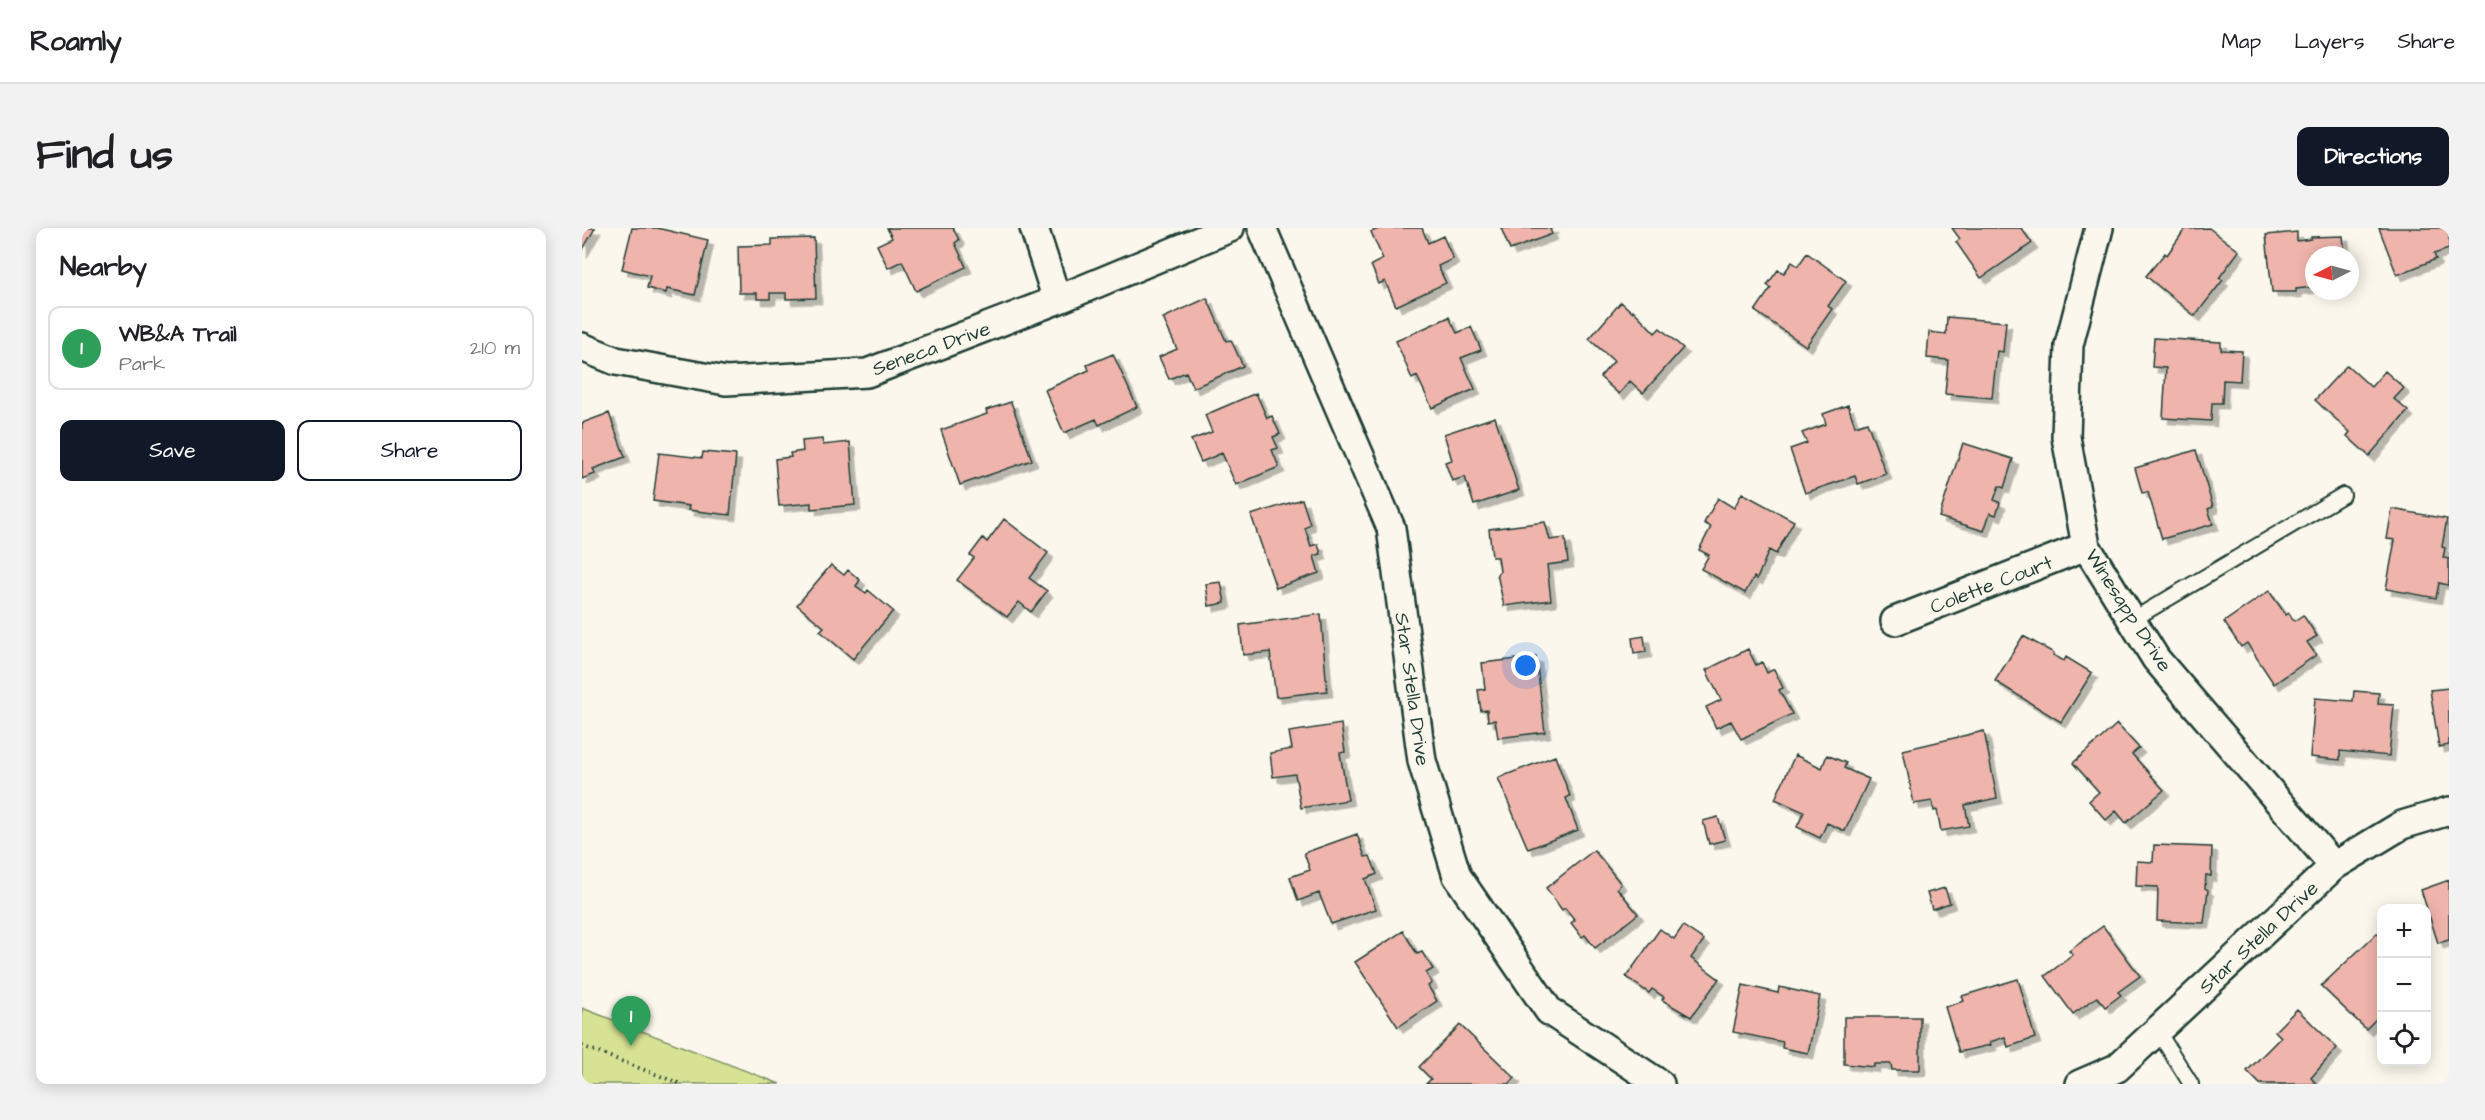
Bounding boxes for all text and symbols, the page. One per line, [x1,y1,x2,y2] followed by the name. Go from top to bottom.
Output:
[30,22,122,61] text: Roamly
[2221,27,2261,56] text: Map
[2294,27,2364,56] text: Layers
[2397,27,2455,56] text: Share
[36,127,173,185] text: Find us
[2297,127,2449,186] button: Directions
[2305,246,2359,300] north arrow
[60,249,147,285] text: Nearby
[868,315,994,383] street label: Seneca Drive
[119,319,237,350] text: WB&A Trail
[80,334,83,362] text: 1
[470,334,520,362] text: 210 m
[119,350,165,378] text: Park
[60,420,285,481] button: Save
[297,420,522,481] button: Share
[2078,544,2178,678] street label: Winesapp Drive
[1926,549,2057,621] street label: Colette Court
[1387,611,1437,768] street label: Star Stella Drive
[1511,651,1540,680] your location
[2193,875,2325,1001] street label: Star Stella Drive
[2377,904,2431,1066] map controls
[2377,904,2431,958] button: +
[2377,958,2431,1012] button: −
[611,996,650,1046] pin: 1
[2377,1012,2431,1066] button: locate

